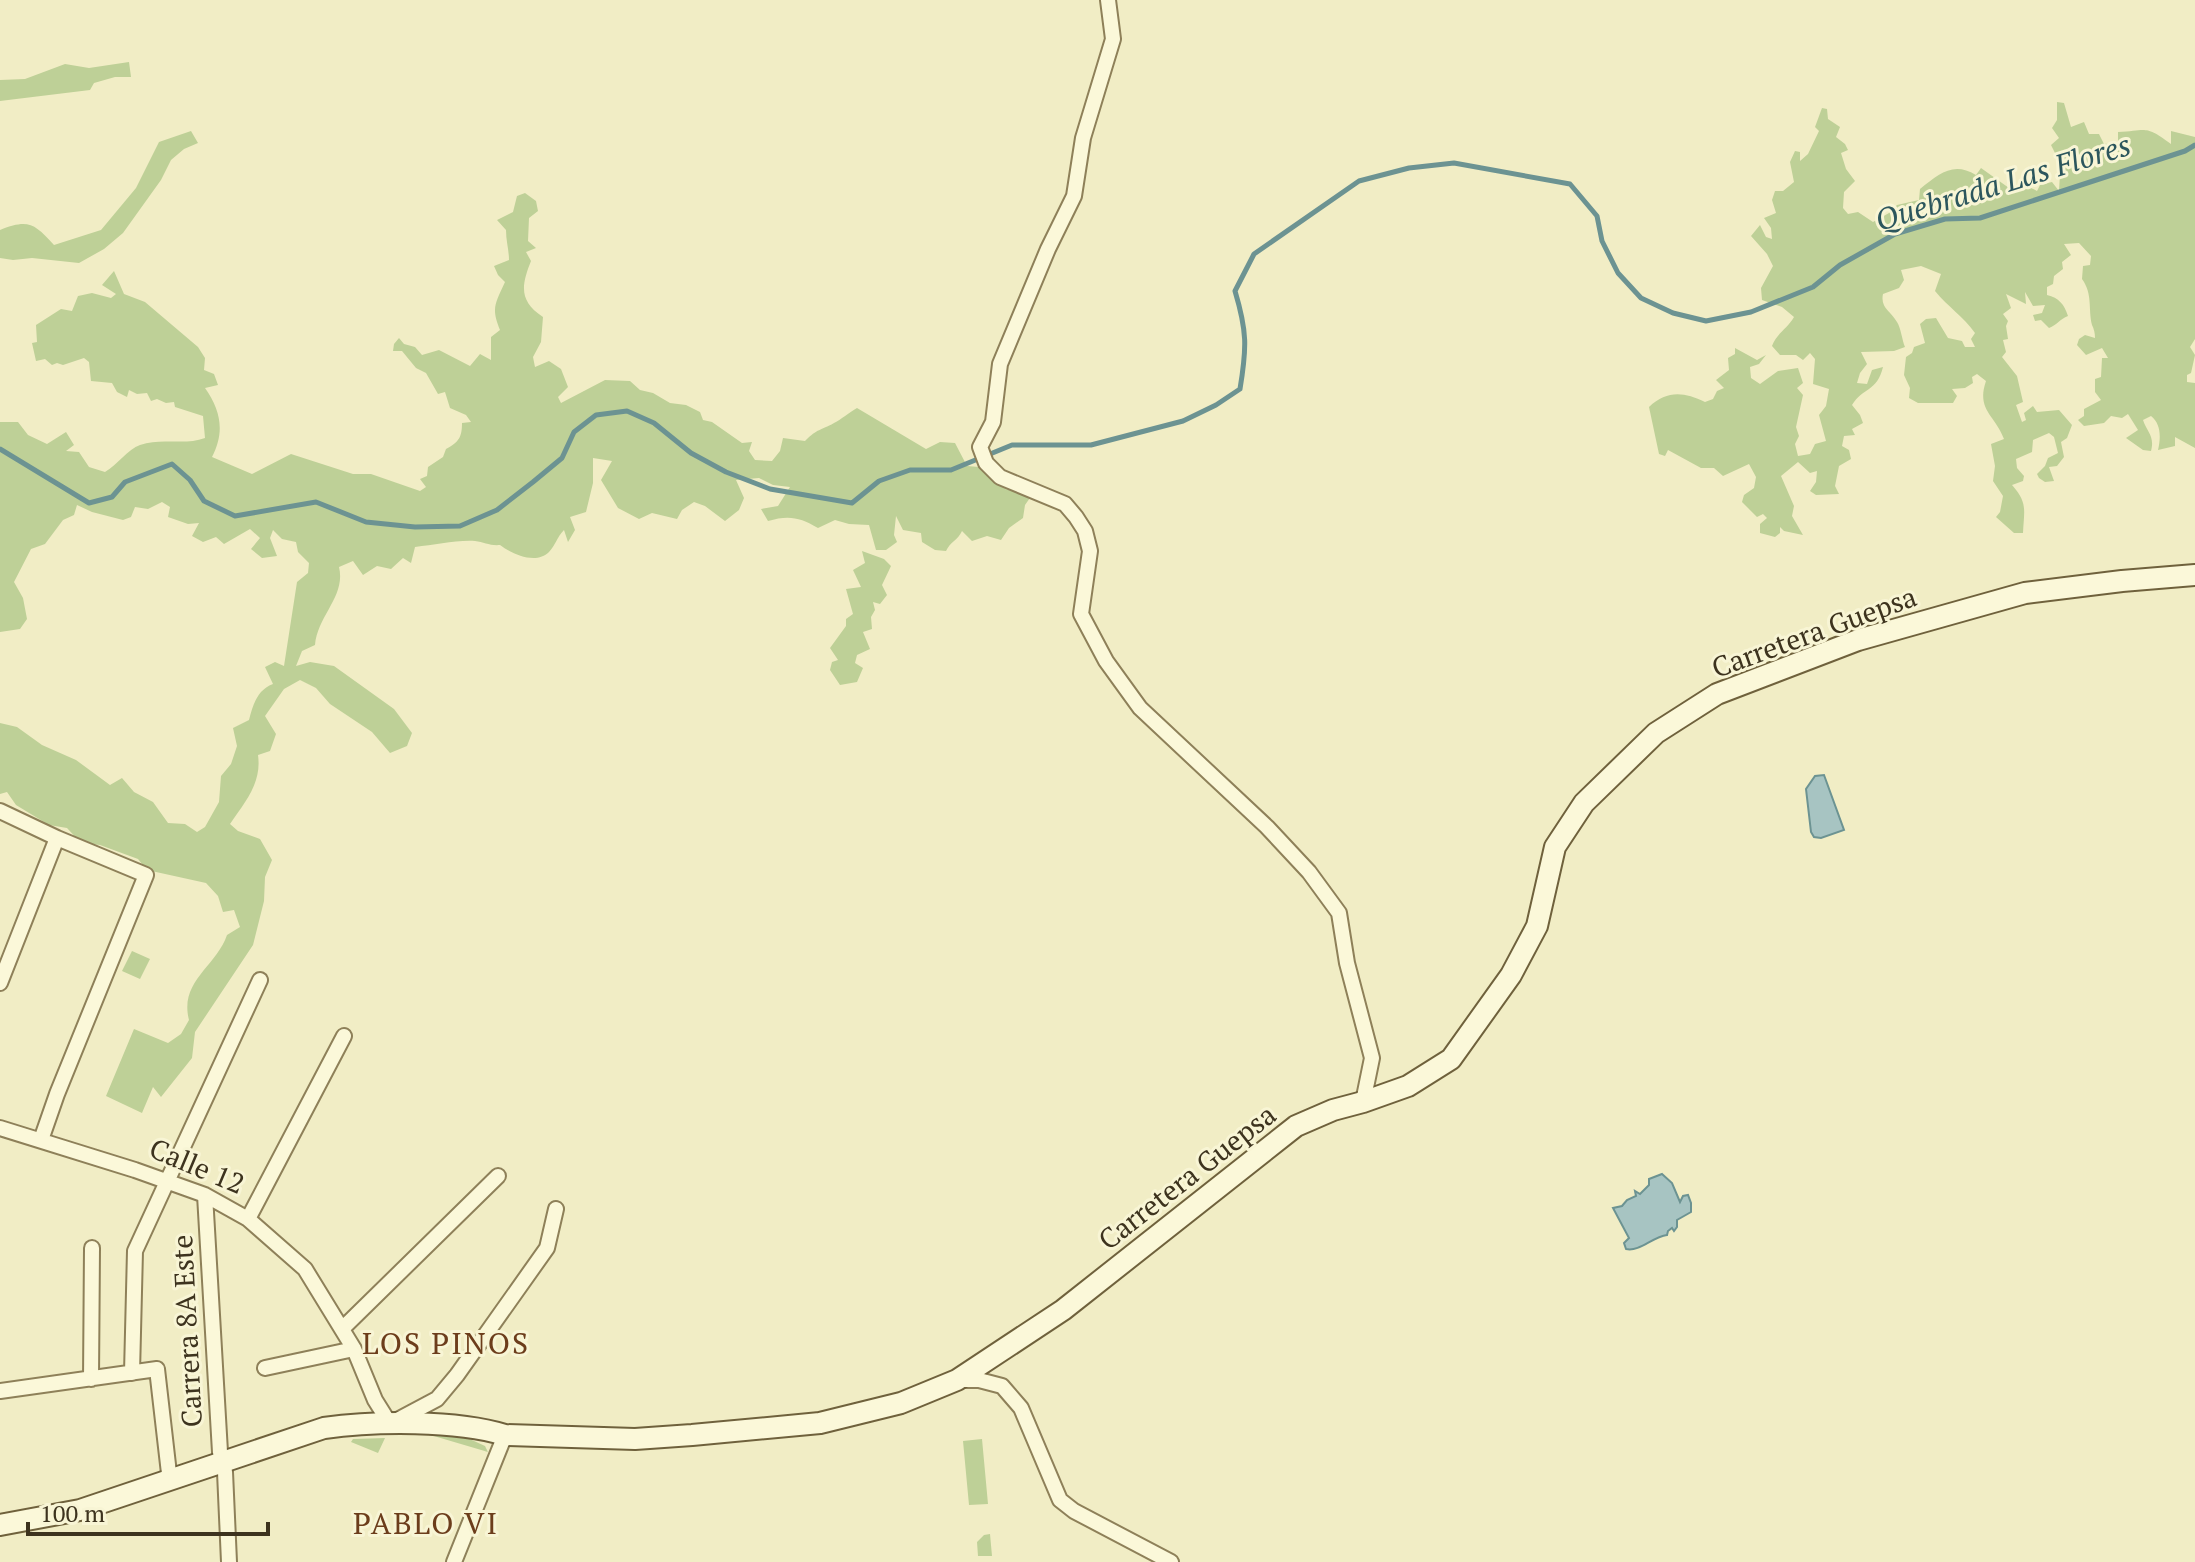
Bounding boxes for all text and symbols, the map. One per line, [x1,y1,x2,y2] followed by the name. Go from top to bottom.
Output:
[1870,124,2135,240] water label: Quebrada Las Flores
[1706,577,1921,686] street label: Carretera Guepsa
[1090,1096,1283,1258] street label: Carretera Guepsa
[144,1129,250,1202] street label: Calle 12
[163,1234,210,1428] street label: Carrera 8A Este
[362,1323,530,1363] district label: LOS PINOS
[28,1486,268,1536] scale bar
[40,1497,105,1529] text: 100 m
[353,1503,499,1543] district label: PABLO VI

